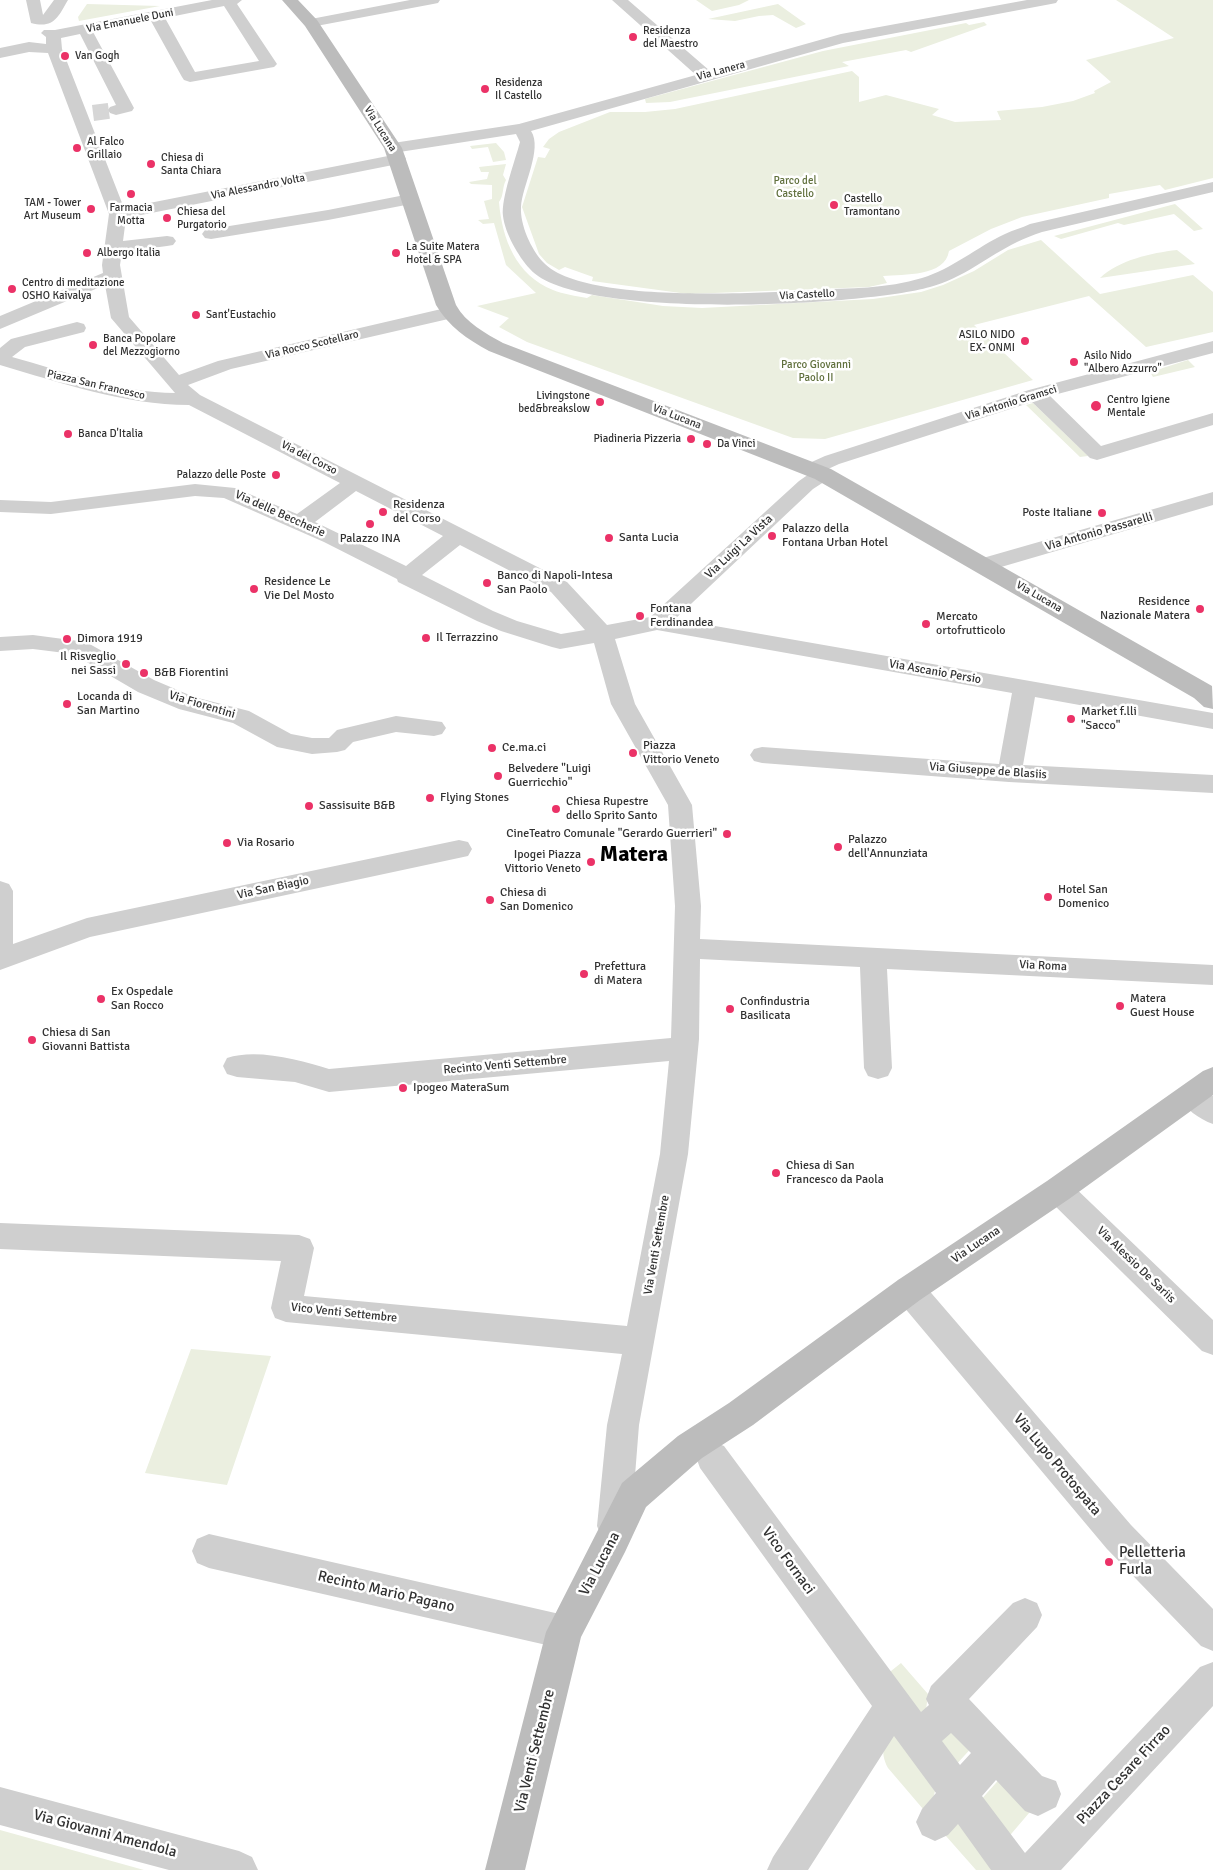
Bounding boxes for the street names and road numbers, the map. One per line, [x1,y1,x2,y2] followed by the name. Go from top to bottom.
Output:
[85,6,175,36] street label: Via Emanuele Duni
[695,58,747,84] street label: Via Lanera
[361,104,399,154] street label: Via Lucana
[210,171,306,203] street label: Via Alessandro Volta
[779,287,835,303] street label: Via Castello
[264,328,360,362] street label: Via Rocco Scotellaro
[46,367,146,403] street label: Piazza San Francesco
[964,383,1058,423] street label: Via Antonio Gramsci
[651,402,703,432] street label: Via Lucana
[279,438,339,478] street label: Via del Corso
[232,488,328,540] street label: Via delle Beccherie
[1044,510,1154,554] street label: Via Antonio Passarelli
[702,512,776,582] street label: Via Luigi La Vista
[1014,579,1064,615] street label: Via Lucana
[888,657,982,687] street label: Via Ascanio Persio
[167,688,237,722] street label: Via Fiorentini
[929,760,1047,782] street label: Via Giuseppe de Blasiis
[236,873,310,903] street label: Via San Biagio
[1019,958,1067,974] street label: Via Roma
[443,1052,567,1078] street label: Recinto Venti Settembre
[641,1194,673,1296] street label: Via Venti Settembre
[949,1223,1003,1267] street label: Via Lucana
[1094,1224,1178,1306] street label: Via Alessio De Sariis
[290,1300,398,1326] street label: Vico Venti Settembre
[1009,1410,1105,1520] street label: Via Lupo Protospata
[758,1524,818,1598] street label: Vico Fornaci
[576,1529,624,1599] street label: Via Lucana
[316,1567,456,1617] street label: Recinto Mario Pagano
[511,1688,559,1814] street label: Via Venti Settembre
[1073,1722,1175,1828] street label: Piazza Cesare Firrao
[31,1806,179,1862] street label: Via Giovanni Amendola

